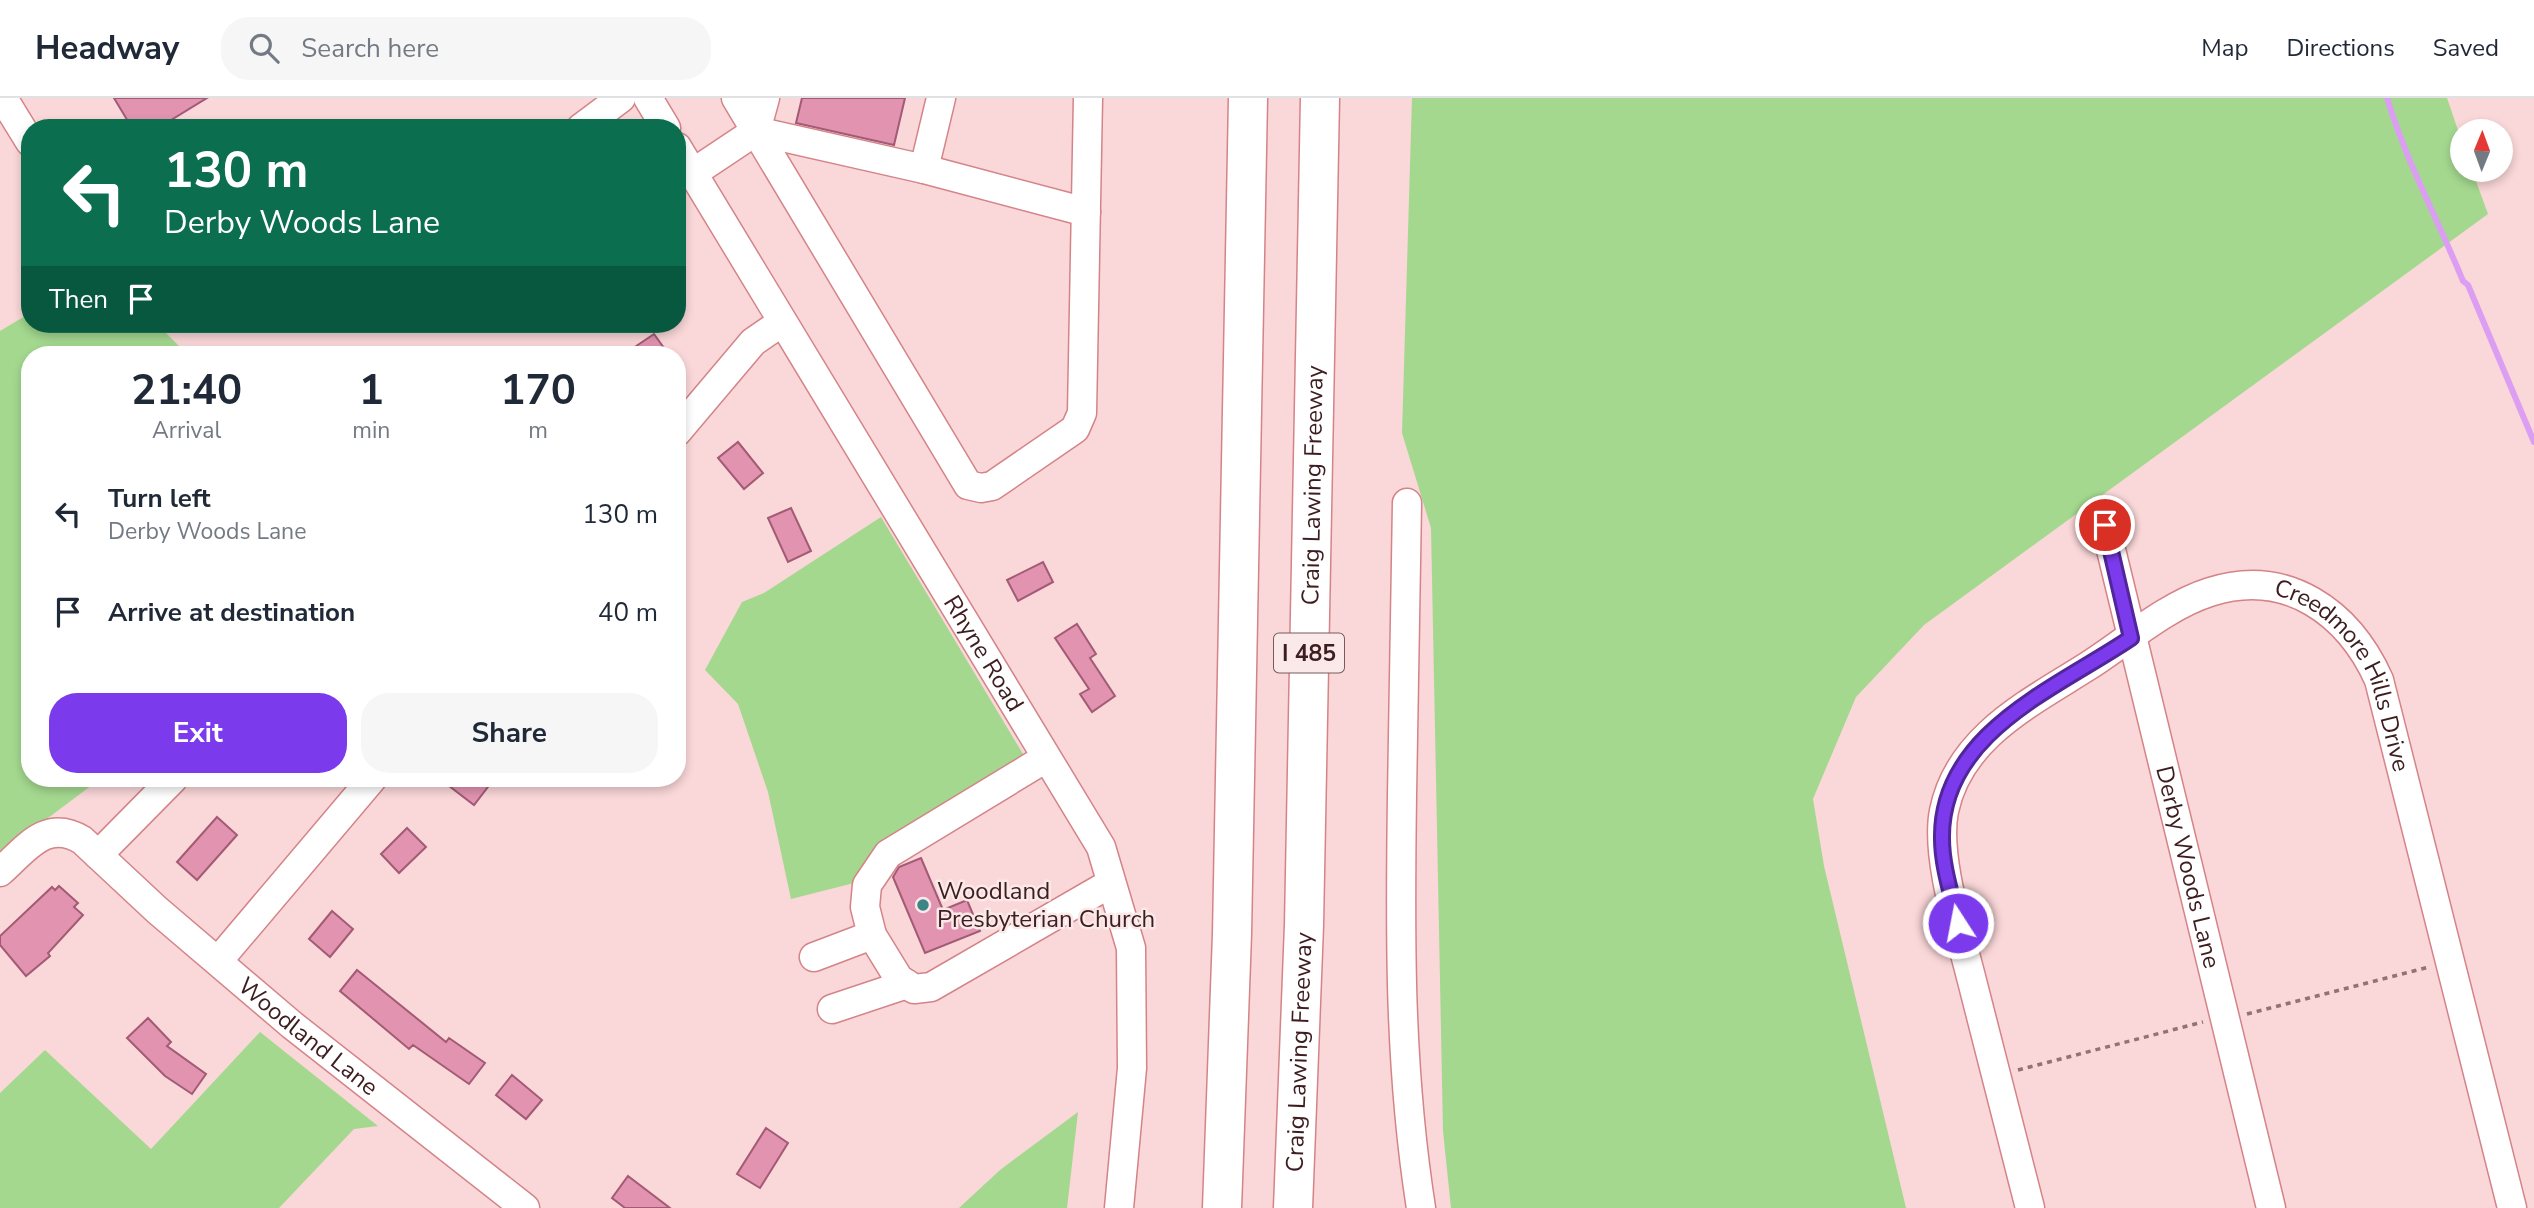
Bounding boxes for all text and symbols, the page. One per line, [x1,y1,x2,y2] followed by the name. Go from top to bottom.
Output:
[221,17,711,80] search box
[35,26,179,71] text: Headway
[245,29,283,67] icon: search
[301,31,439,66] text: Search here
[2201,32,2248,64] text: Map
[2286,32,2395,64] text: Directions
[2433,32,2499,64] text: Saved
[2450,119,2513,182] north arrow
[2450,119,2513,182] map controls
[164,137,308,204] text: 130 m
[49,147,140,238] icon: left
[164,201,440,244] text: Derby Woods Lane
[122,280,160,318] icon: arrive
[49,282,108,317] text: Then
[131,362,242,419] text: 21:40
[359,362,384,419] text: 1
[500,362,576,419] text: 170
[1294,364,1331,606] street label: Craig Lawing Freeway
[152,415,221,446] text: Arrival
[352,415,390,446] text: min
[528,415,548,446] text: m
[108,481,211,516] text: Turn left
[49,495,87,533] icon: left
[2075,495,2135,555] pin
[582,497,658,532] text: 130 m
[2086,506,2124,544] icon: arrive
[108,516,306,547] text: Derby Woods Lane
[2271,572,2417,775] street label: Creedmore Hills Drive
[936,589,1031,717] street label: Rhyne Road
[49,593,87,631] icon: arrive
[108,595,355,630] text: Arrive at destination
[598,595,658,630] text: 40 m
[1274,634,1344,673] road number: I 485
[49,693,347,773] button: Exit
[361,693,658,773] button: Share
[2148,763,2228,971] street label: Derby Woods Lane
[937,875,1155,935] place label: Woodland Presbyterian Church
[1921,886,1995,960] position arrow
[915,897,931,913] marker: Woodland Presbyterian Church
[1278,931,1320,1173] street label: Craig Lawing Freeway
[231,970,385,1103] street label: Woodland Lane

